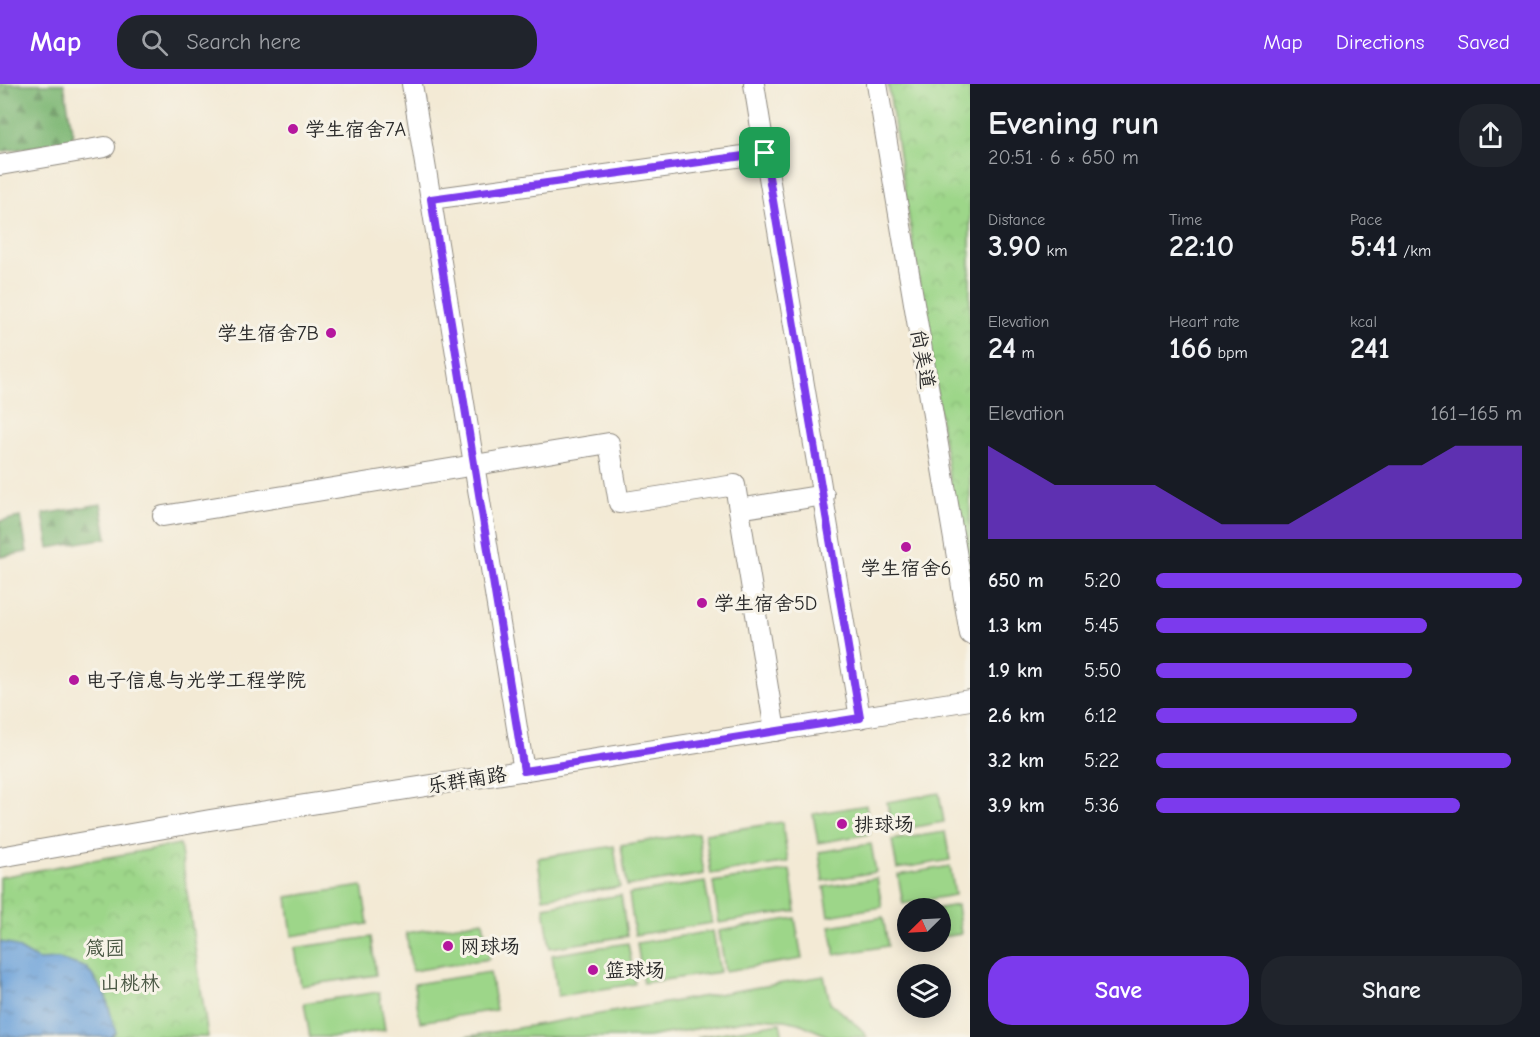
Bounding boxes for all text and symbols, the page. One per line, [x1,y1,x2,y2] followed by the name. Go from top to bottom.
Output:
[117,15,537,69] search box
[30,26,81,58] text: Map
[138,26,171,59] icon: search
[186,29,301,55] text: Search here
[1263,30,1303,54] text: Map
[1336,30,1425,54] text: Directions
[1458,30,1510,54] text: Saved
[988,104,1159,142] text: Evening run
[1459,104,1522,167] button: share
[305,118,406,141] place label: 学生宿舍7A
[286,122,300,136] marker: 学生宿舍7A
[739,127,790,178] pin
[748,136,781,169] icon: arrive
[988,146,1139,169] text: 20:51 · 6 × 650 m
[988,211,1045,229] text: Distance
[1169,211,1202,229] text: Time
[1350,211,1382,229] text: Pace
[988,229,1041,264] text: 3.90
[1169,229,1234,264] text: 22:10
[1350,229,1398,264] text: 5:41
[1041,242,1067,260] text: km
[1398,242,1431,260] text: /km
[988,313,1049,331] text: Elevation
[1169,313,1240,331] text: Heart rate
[1350,313,1377,331] text: kcal
[217,322,319,345] place label: 学生宿舍7B
[324,326,338,340] marker: 学生宿舍7B
[906,327,940,391] street label: 尚美道
[988,331,1016,366] text: 24
[1169,331,1212,366] text: 166
[1350,331,1390,366] text: 241
[1016,344,1035,362] text: m
[1212,344,1248,362] text: bpm
[988,402,1065,425] text: Elevation
[1431,402,1522,425] text: 161–165 m
[899,540,913,554] marker: 学生宿舍6
[861,557,951,580] place label: 学生宿舍6
[988,569,1044,592] text: 650 m
[1084,569,1121,592] text: 5:20
[714,592,817,615] place label: 学生宿舍5D
[695,596,709,610] marker: 学生宿舍5D
[988,614,1042,637] text: 1.3 km
[1084,614,1119,637] text: 5:45
[988,659,1043,682] text: 1.9 km
[1084,659,1121,682] text: 5:50
[86,669,306,692] place label: 电子信息与光学工程学院
[67,673,81,687] marker: 电子信息与光学工程学院
[988,704,1045,727] text: 2.6 km
[1084,704,1117,727] text: 6:12
[988,749,1044,772] text: 3.2 km
[1084,749,1119,772] text: 5:22
[426,762,509,798] street label: 乐群南路
[988,794,1045,817] text: 3.9 km
[1084,794,1119,817] text: 5:36
[854,813,914,836] place label: 排球场
[835,817,849,831] marker: 排球场
[897,898,951,952] north arrow
[897,898,951,1018] map controls
[460,935,520,958] place label: 网球场
[85,937,125,960] park label: 箴园
[441,939,455,953] marker: 网球场
[988,956,1249,1025] button: Save
[1261,956,1522,1025] button: Share
[605,959,665,982] place label: 篮球场
[586,963,600,977] marker: 篮球场
[897,964,951,1018] button: layers
[100,972,160,995] park label: 山桃林

